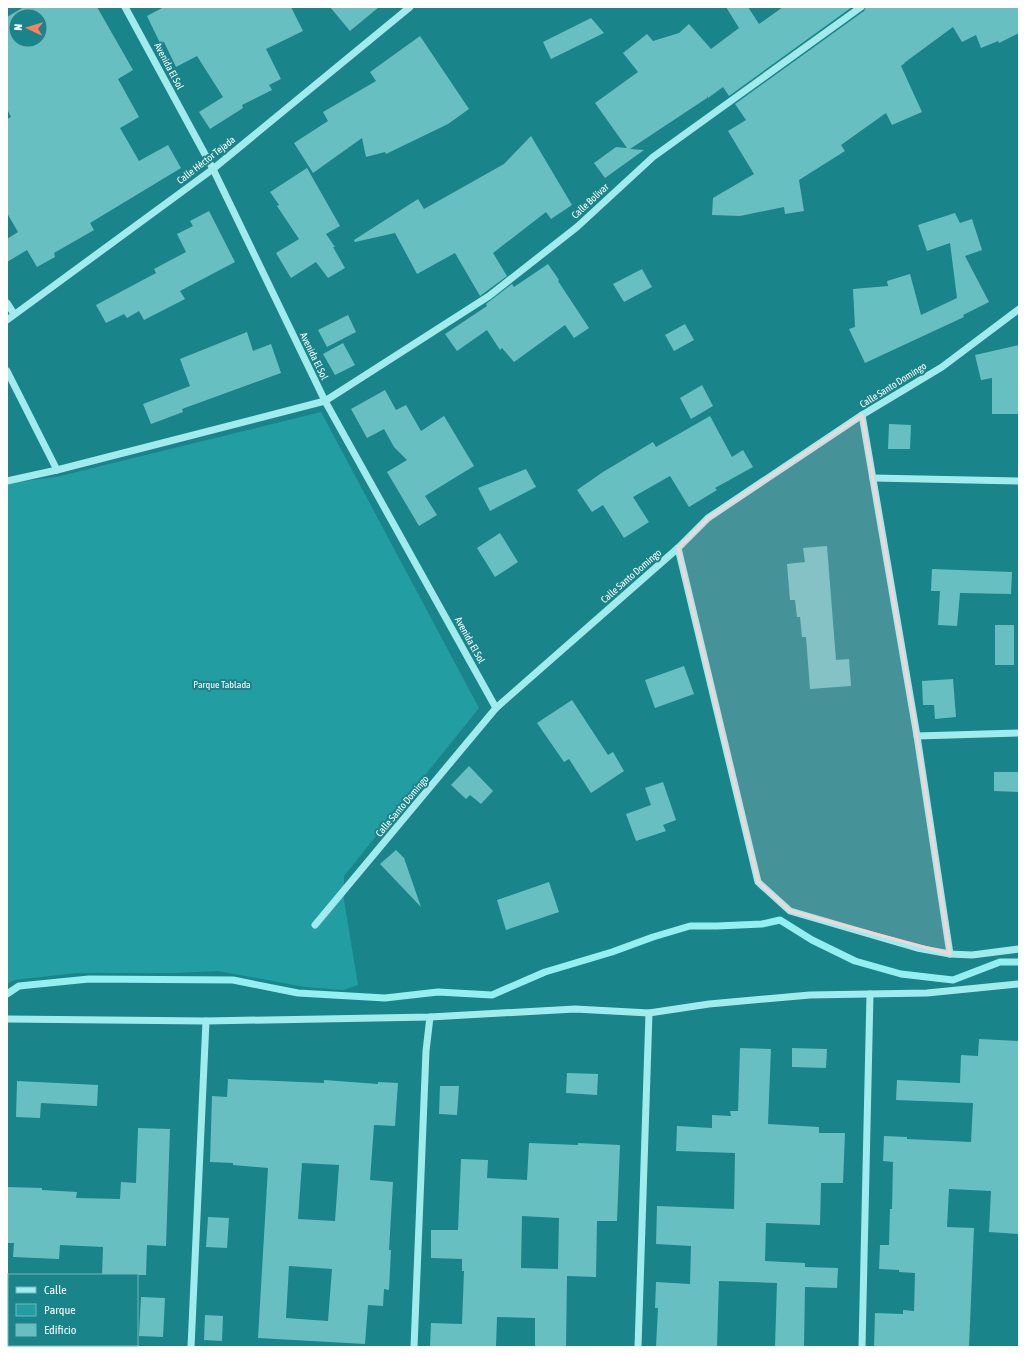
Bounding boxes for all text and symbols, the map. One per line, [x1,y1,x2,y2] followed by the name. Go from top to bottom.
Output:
[8,8,48,48] north arrow
[12,24,24,31] text: N
[152,41,186,91] street label: Avenida El Sol
[175,134,238,186] street label: Calle Héctor Tejada
[569,180,611,221] street label: Calle Bolívar
[298,331,330,382] street label: Avenida El Sol
[858,360,929,410] street label: Calle Santo Domingo
[599,547,664,605] street label: Calle Santo Domingo
[453,615,487,665] street label: Avenida El Sol
[193,679,251,690] park label: Parque Tablada
[373,773,431,839] street label: Calle Santo Domingo
[8,1274,138,1346] legend
[44,1283,67,1297] text: Calle
[44,1303,76,1317] text: Parque
[44,1323,77,1337] text: Edificio

